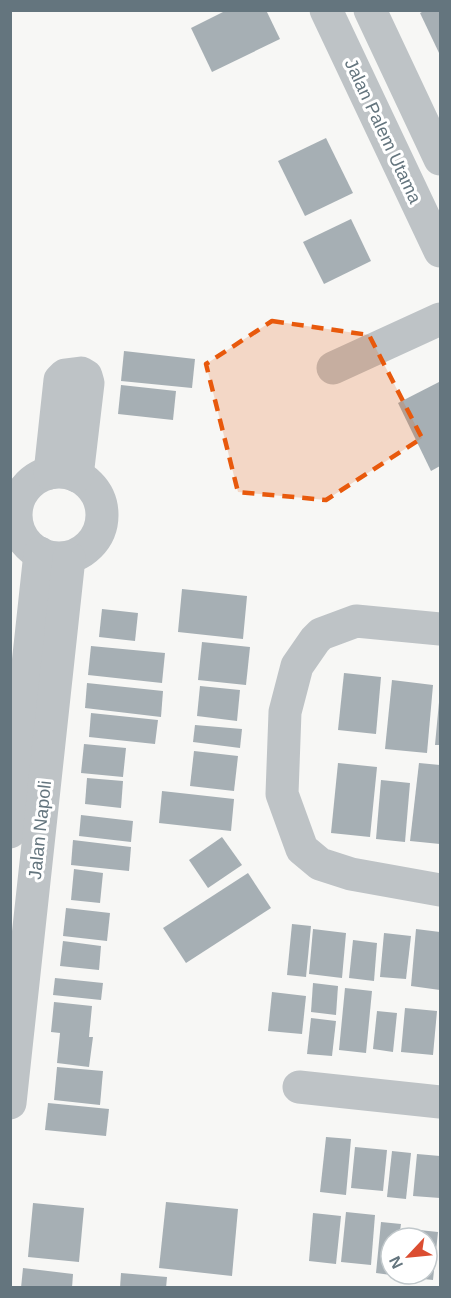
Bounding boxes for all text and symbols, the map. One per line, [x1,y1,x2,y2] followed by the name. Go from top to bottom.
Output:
[341,56,426,207] street label: Jalan Palem Utama
[25,780,55,880] street label: Jalan Napoli
[379,1226,439,1286] north arrow
[386,1253,406,1271] text: N

